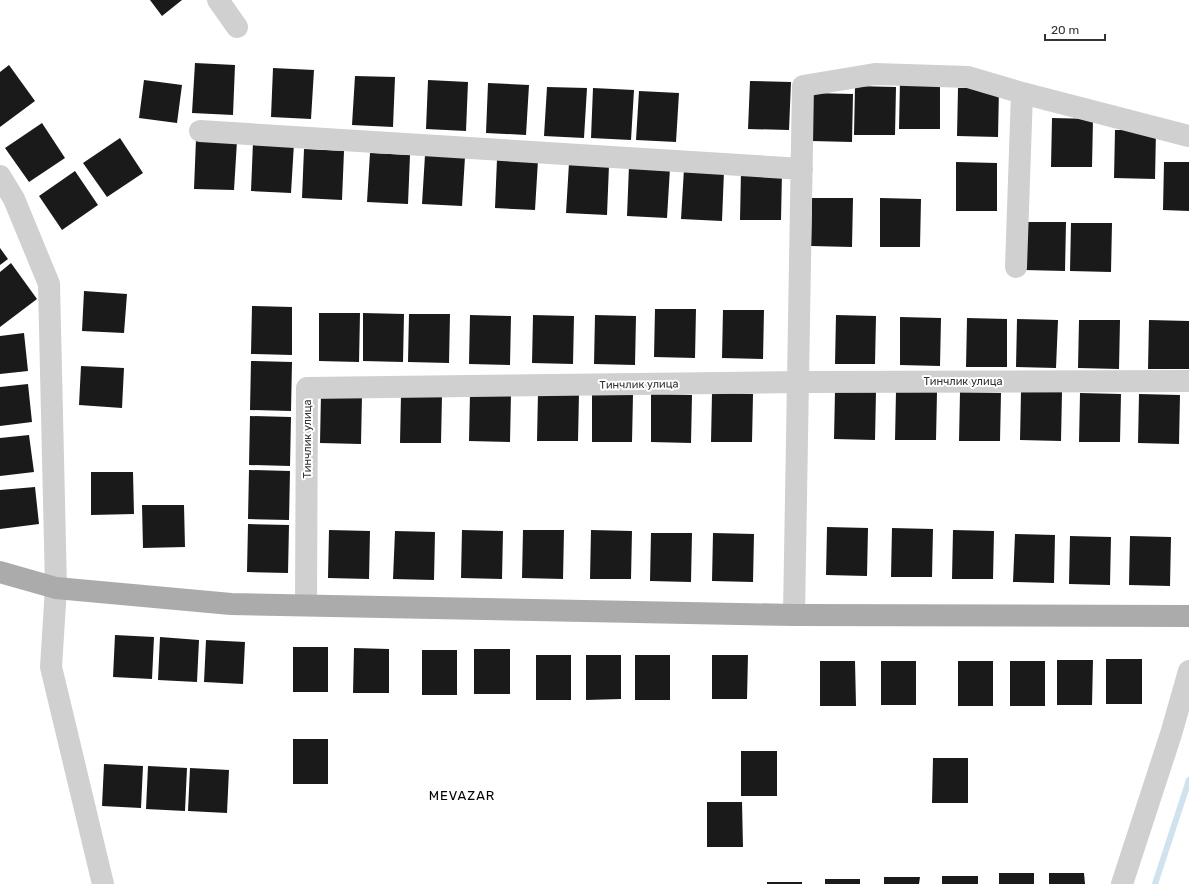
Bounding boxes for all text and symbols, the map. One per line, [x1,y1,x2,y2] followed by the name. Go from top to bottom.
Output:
[1045,16,1105,42] scale bar
[1051,23,1079,37] text: 20 m
[923,375,1003,388] street label: Тинчлик улица
[599,377,679,392] street label: Тинчлик улица
[301,399,314,479] street label: Тинчлик улица
[429,788,495,803] district label: MEVAZAR

